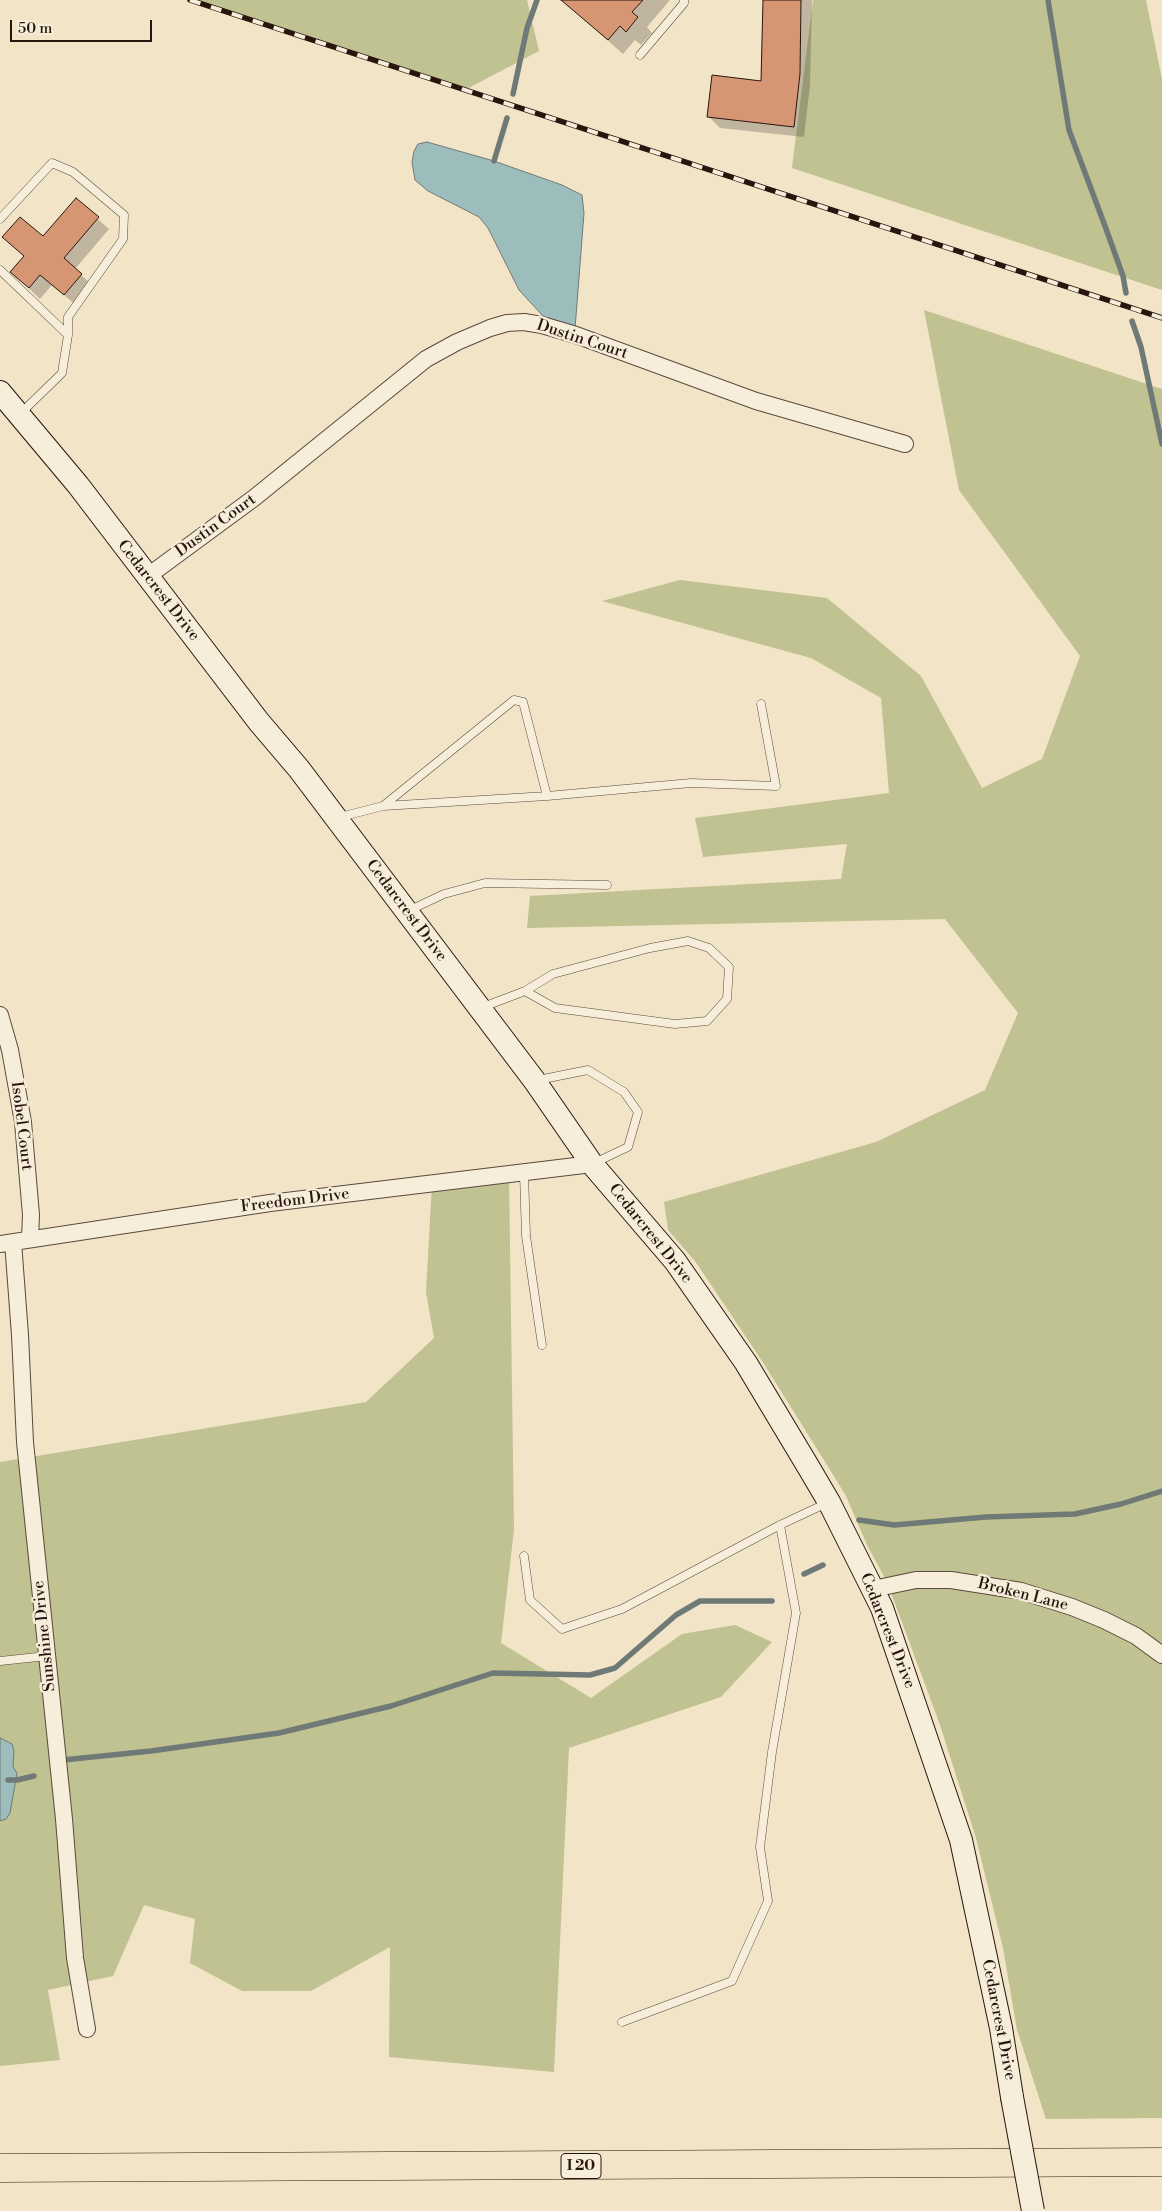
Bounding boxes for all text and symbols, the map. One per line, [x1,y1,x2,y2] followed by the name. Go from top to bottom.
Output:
[12,10,155,42] scale bar
[18,19,52,38] text: 50 m
[534,316,630,364] street label: Dustin Court
[172,490,260,562] street label: Dustin Court
[113,537,203,645] street label: Cedarcrest Drive
[361,856,451,966] street label: Cedarcrest Drive
[6,1080,36,1172] street label: Isobel Court
[604,1180,696,1288] street label: Cedarcrest Drive
[240,1185,350,1217] street label: Freedom Drive
[855,1570,919,1692] street label: Cedarcrest Drive
[976,1575,1070,1615] street label: Broken Lane
[30,1580,60,1692] street label: Sunshine Drive
[977,1958,1019,2082] street label: Cedarcrest Drive
[561,2154,601,2178] road number: I 20

